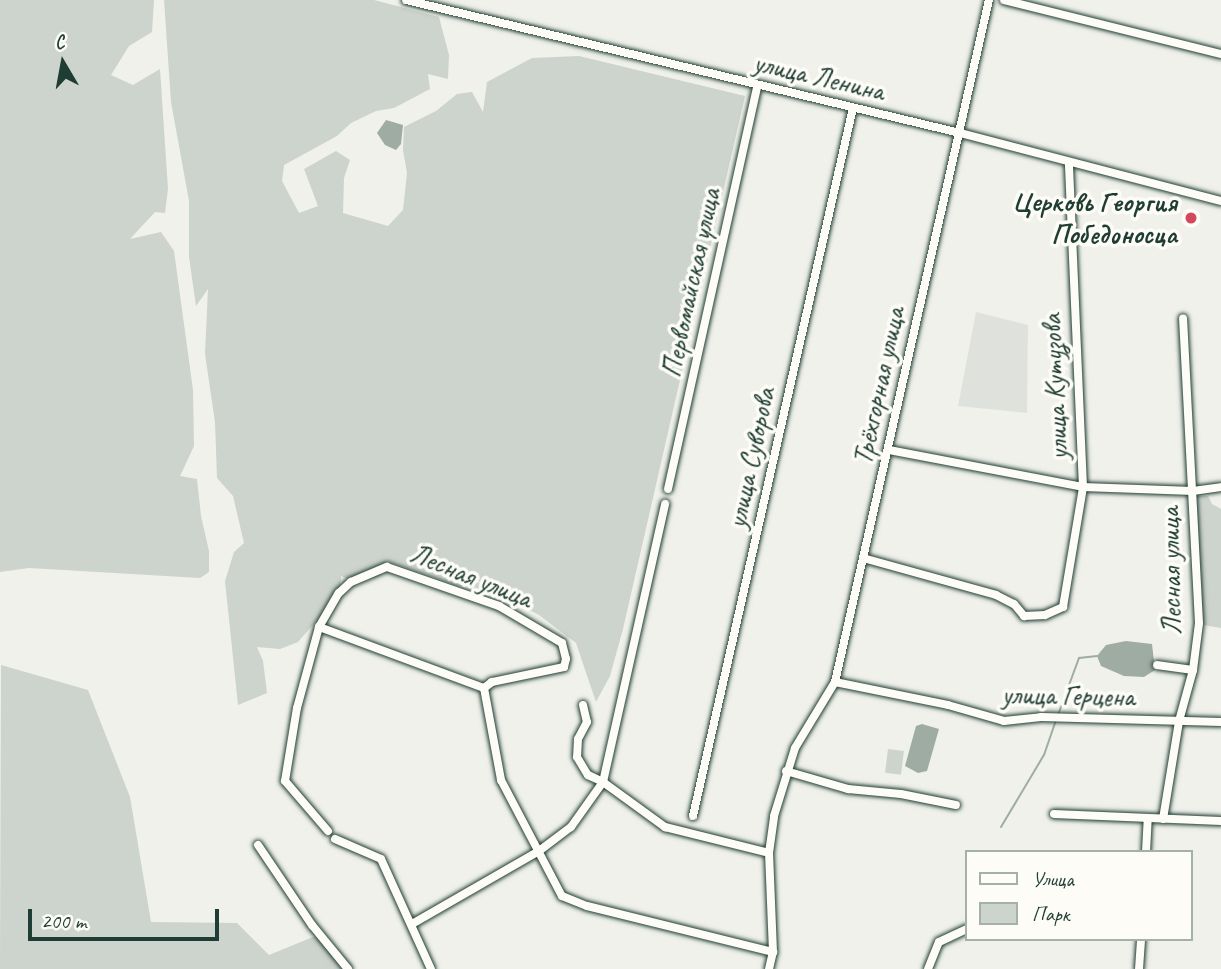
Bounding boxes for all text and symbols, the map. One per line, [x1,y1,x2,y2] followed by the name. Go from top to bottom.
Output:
[28,28,98,98] north arrow
[53,30,66,55] text: С
[751,46,887,108] street label: улица Ленина
[654,185,728,381] street label: Первомайская улица
[1016,185,1177,251] place label: Церковь Георгия Победоносца
[1183,210,1199,226] marker: Церковь Георгия Победоносца
[846,304,912,468] street label: Трёхгорная улица
[1034,313,1076,461] street label: улица Кутузова
[720,384,782,532] street label: улица Суворова
[1153,507,1189,635] street label: Лесная улица
[405,536,537,616] street label: Лесная улица
[1002,678,1134,714] street label: улица Герцена
[965,850,1193,941] legend
[1032,866,1074,892] text: Улица
[32,895,222,939] scale bar
[1032,901,1069,927] text: Парк
[41,908,86,934] text: 200 m

